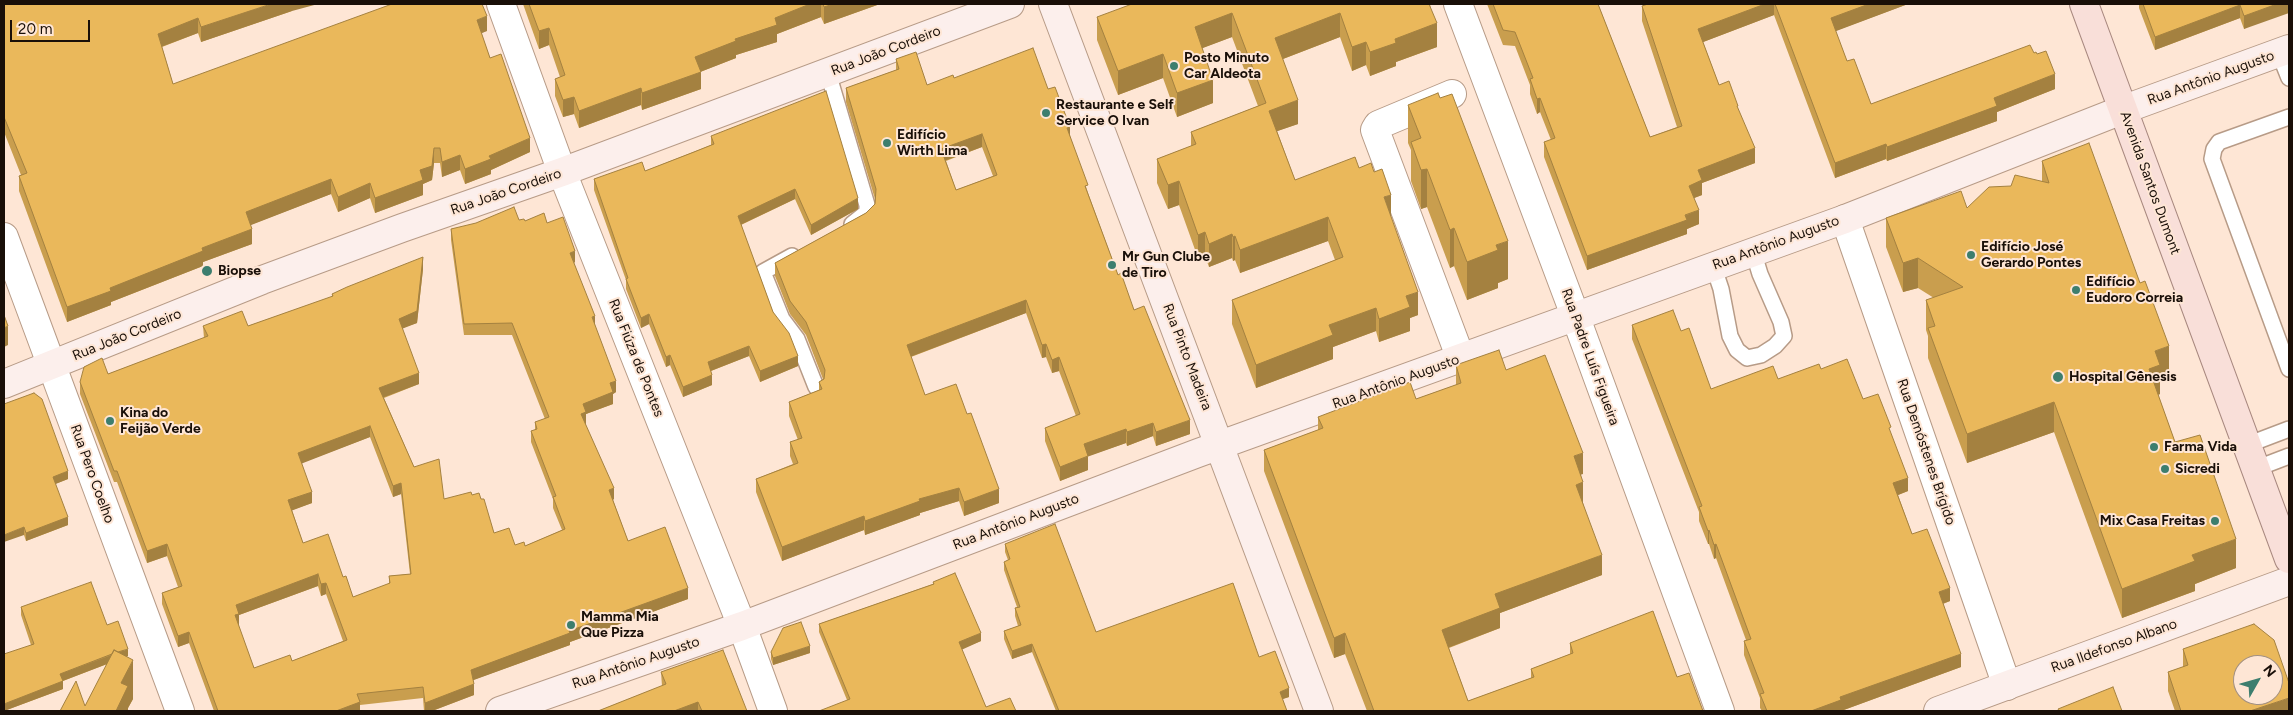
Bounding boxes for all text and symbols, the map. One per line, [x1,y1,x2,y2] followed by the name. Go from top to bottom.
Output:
[12,10,92,42] scale bar
[18,20,52,38] text: 20 m
[829,22,943,80] street label: Rua João Cordeiro
[2145,47,2277,109] street label: Rua Antônio Augusto
[1184,50,1269,82] place label: Posto Minuto Car Aldeota
[1168,60,1180,72] marker: Posto Minuto Car Aldeota
[1056,97,1174,130] place label: Restaurante e Self Service O Ivan
[1040,107,1052,119] marker: Restaurante e Self Service O Ivan
[2116,109,2184,257] street label: Avenida Santos Dumont
[897,127,968,160] place label: Edifício Wirth Lima
[881,137,893,149] marker: Edifício Wirth Lima
[448,165,564,219] street label: Rua João Cordeiro
[1710,212,1842,274] street label: Rua Antônio Augusto
[1981,239,2081,272] place label: Edifício José Gerardo Pontes
[1122,249,1210,282] place label: Mr Gun Clube de Tiro
[1965,249,1977,261] marker: Edifício José Gerardo Pontes
[1106,259,1118,271] marker: Mr Gun Clube de Tiro
[218,263,261,279] place label: Biopse
[200,264,214,278] marker: Biopse
[2086,274,2183,306] place label: Edifício Eudoro Correia
[2070,284,2082,296] marker: Edifício Eudoro Correia
[1557,286,1623,428] street label: Rua Padre Luís Figueira
[605,296,667,420] street label: Rua Fiúza de Pontes
[1159,301,1215,413] street label: Rua Pinto Madeira
[70,305,184,365] street label: Rua João Cordeiro
[1330,351,1462,413] street label: Rua Antônio Augusto
[2069,369,2177,385] place label: Hospital Gênesis
[2051,370,2065,384] marker: Hospital Gênesis
[1893,377,1959,527] street label: Rua Demóstenes Brígido
[120,405,201,438] place label: Kina do Feijão Verde
[104,415,116,427] marker: Kina do Feijão Verde
[66,422,118,526] street label: Rua Pero Coelho
[2164,439,2237,455] place label: Farma Vida
[2148,441,2160,453] marker: Farma Vida
[2175,461,2220,477] place label: Sicredi
[2159,463,2171,475] marker: Sicredi
[951,490,1081,554] street label: Rua Antônio Augusto
[2100,513,2205,529] place label: Mix Casa Freitas
[2209,515,2221,527] marker: Mix Casa Freitas
[581,609,659,642] place label: Mamma Mia Que Pizza
[2049,615,2179,677] street label: Rua Ildefonso Albano
[565,619,577,631] marker: Mamma Mia Que Pizza
[570,633,702,693] street label: Rua Antônio Augusto
[2233,655,2283,705] north arrow
[2259,662,2279,681] text: N

